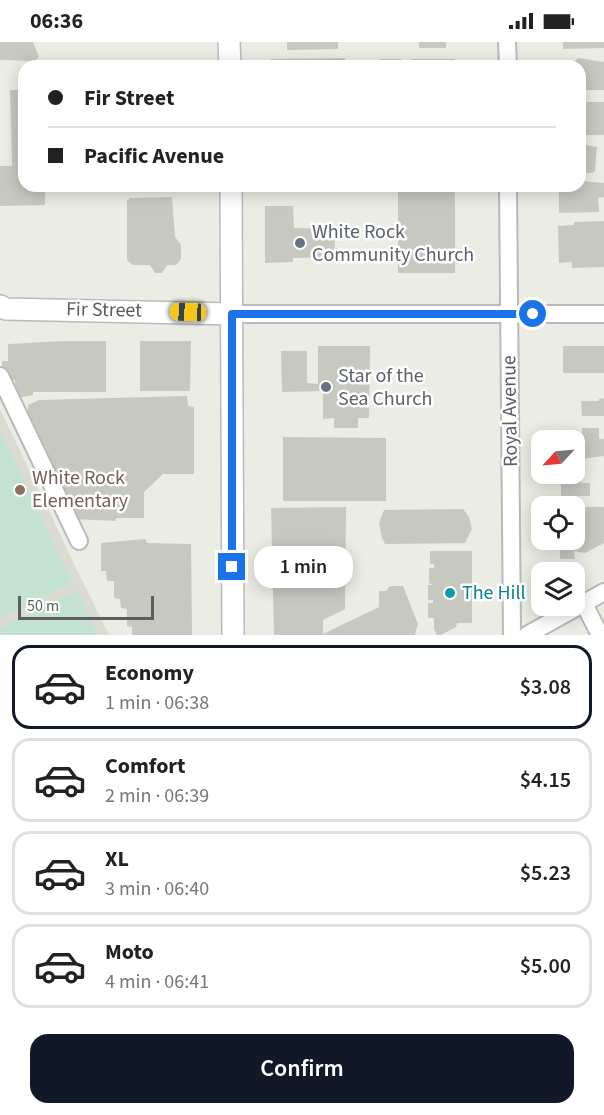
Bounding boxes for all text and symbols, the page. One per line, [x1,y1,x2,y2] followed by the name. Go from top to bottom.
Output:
[30,5,83,37] text: 06:36
[84,82,174,114] text: Fir Street
[84,140,224,172] text: Pacific Avenue
[312,218,474,269] place label: White Rock Community Church
[293,236,307,250] marker: White Rock Community Church
[66,295,142,325] street label: Fir Street
[519,300,546,327] route start
[170,302,206,322] car
[495,355,525,467] street label: Royal Avenue
[338,362,432,413] place label: Star of the Sea Church
[319,380,333,394] marker: Star of the Sea Church
[531,430,585,484] north arrow
[531,430,585,616] map controls
[32,464,129,515] place label: White Rock Elementary
[13,483,27,497] marker: White Rock Elementary
[531,496,585,550] button: locate
[253,546,352,588] callout: 1 min
[218,553,245,580] route end
[280,553,327,581] text: 1 min
[531,562,585,616] button: layers
[462,579,526,607] place label: The Hill
[443,586,457,600] marker: The Hill
[18,593,154,620] scale bar
[27,595,59,617] text: 50 m
[105,657,194,689] text: Economy
[33,660,87,714] icon: car
[520,671,571,703] text: $3.08
[105,689,209,717] text: 1 min · 06:38
[105,750,186,782] text: Comfort
[33,753,87,807] icon: car
[520,764,571,796] text: $4.15
[105,782,209,810] text: 2 min · 06:39
[105,843,129,875] text: XL
[33,846,87,900] icon: car
[520,857,571,889] text: $5.23
[105,875,209,903] text: 3 min · 06:40
[105,936,154,968] text: Moto
[33,939,87,993] icon: car
[520,950,571,982] text: $5.00
[105,968,209,996] text: 4 min · 06:41
[30,1034,574,1103] button: Confirm

